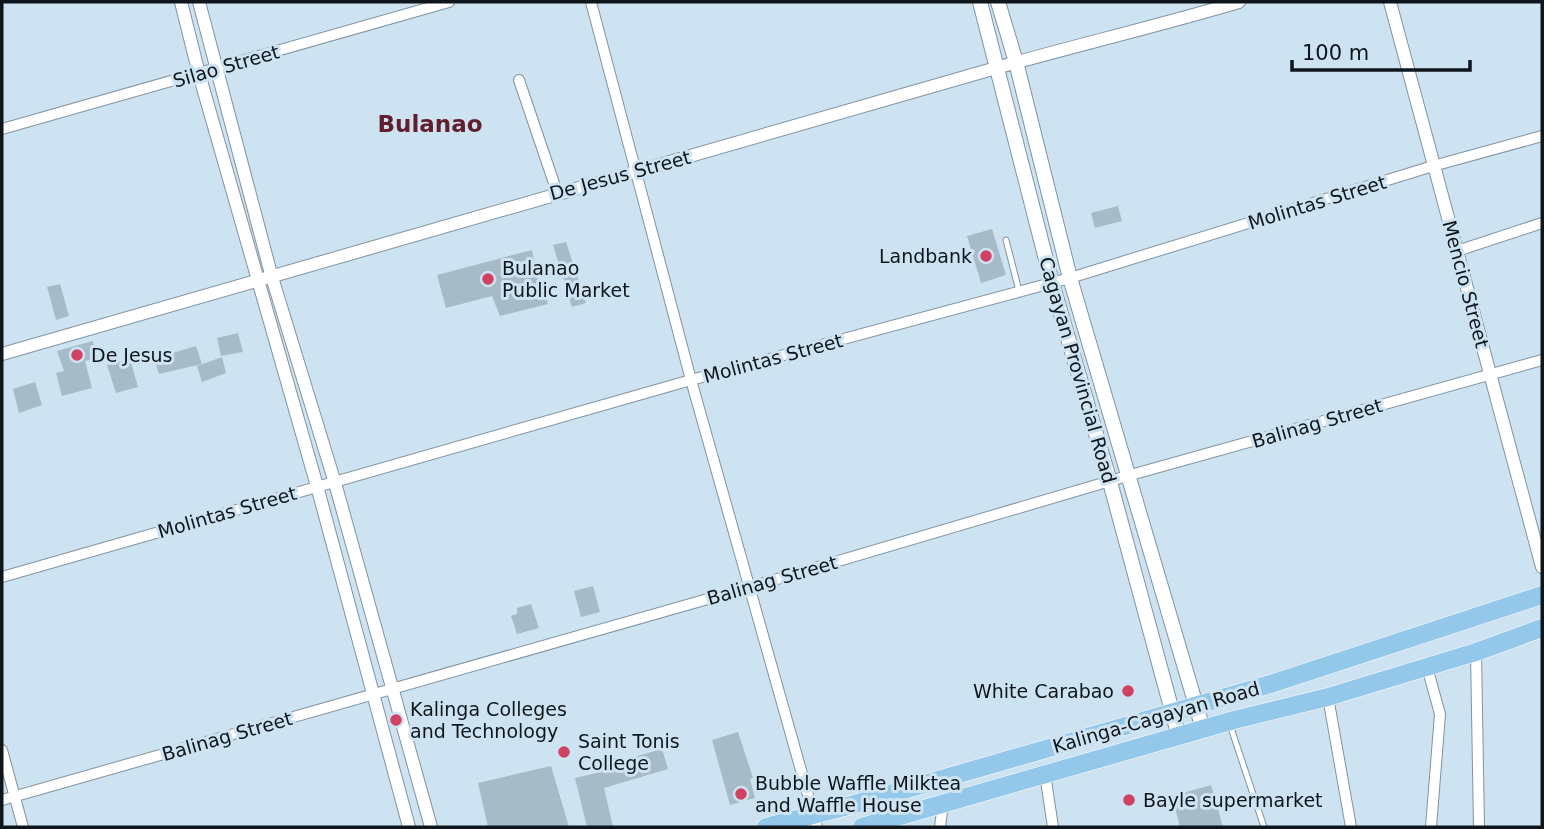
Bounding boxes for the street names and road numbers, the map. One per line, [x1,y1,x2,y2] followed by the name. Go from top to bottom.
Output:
[170,40,282,92] street label: Silao Street
[547,146,693,204] street label: De Jesus Street
[1245,171,1389,233] street label: Molintas Street
[1438,218,1494,350] street label: Mencio Street
[1035,254,1121,486] street label: Cagayan Provincial Road
[701,329,845,387] street label: Molintas Street
[1249,394,1385,452] street label: Balinag Street
[155,482,299,542] street label: Molintas Street
[704,551,840,609] street label: Balinag Street
[1050,677,1262,757] street label: Kalinga-Cagayan Road
[159,707,295,765] street label: Balinag Street

